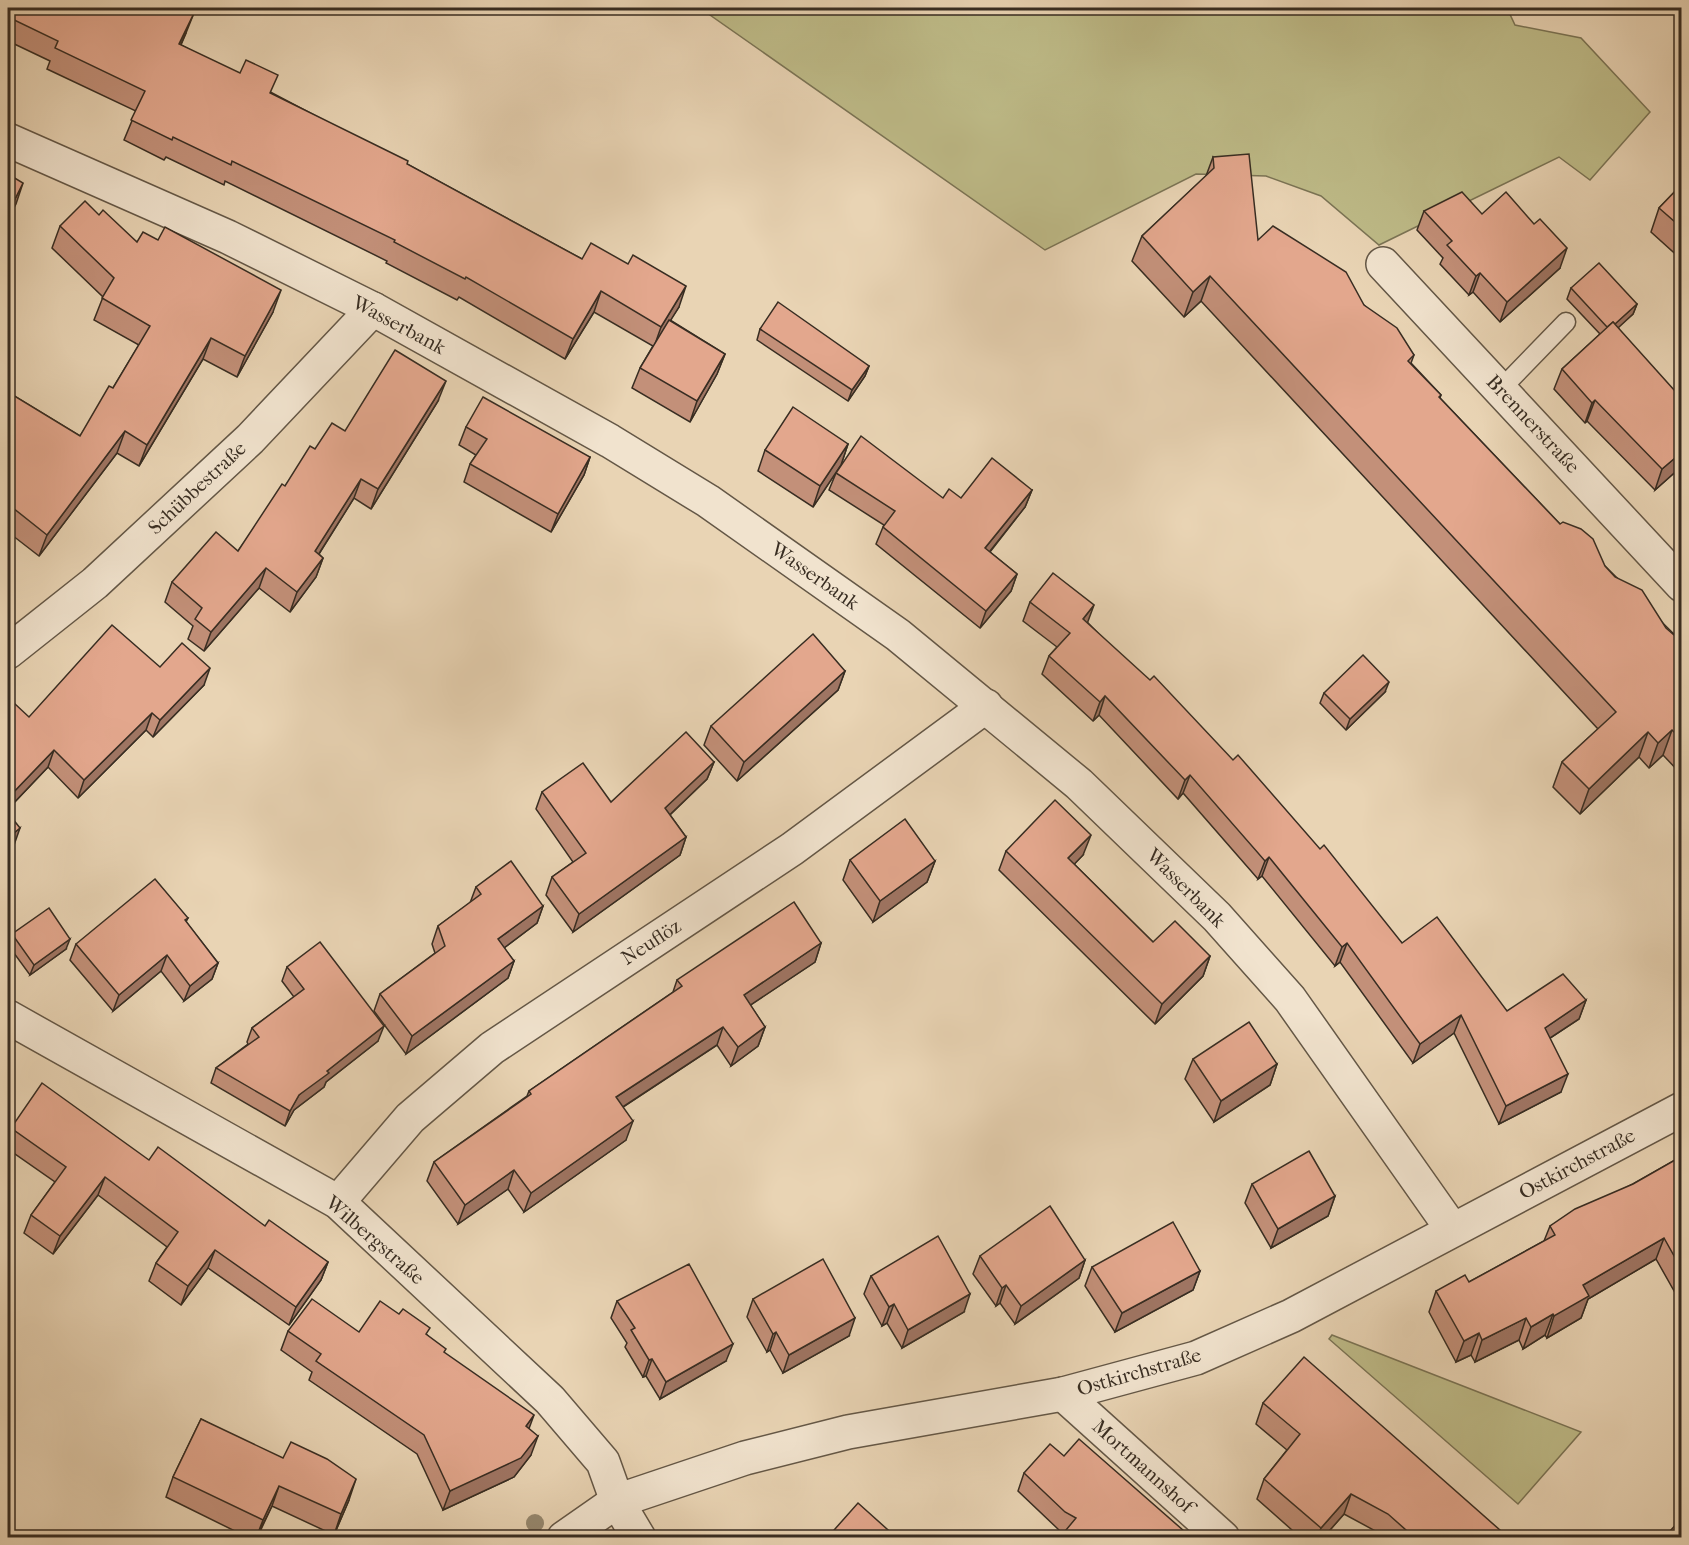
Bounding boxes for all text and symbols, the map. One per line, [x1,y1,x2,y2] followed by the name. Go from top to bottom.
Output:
[348,290,450,359] street label: Wasserbank
[1482,370,1584,478] street label: Brennerstraße
[143,437,251,539] street label: Schübbestraße
[766,537,864,615] street label: Wasserbank
[1141,843,1231,933] street label: Wasserbank
[617,914,685,970] street label: Neuflöz
[1515,1124,1639,1204] street label: Ostkirchstraße
[320,1190,429,1289] street label: Wilbergstraße
[1074,1343,1204,1401] street label: Ostkirchstraße
[1088,1415,1201,1520] street label: Mortmannshof

